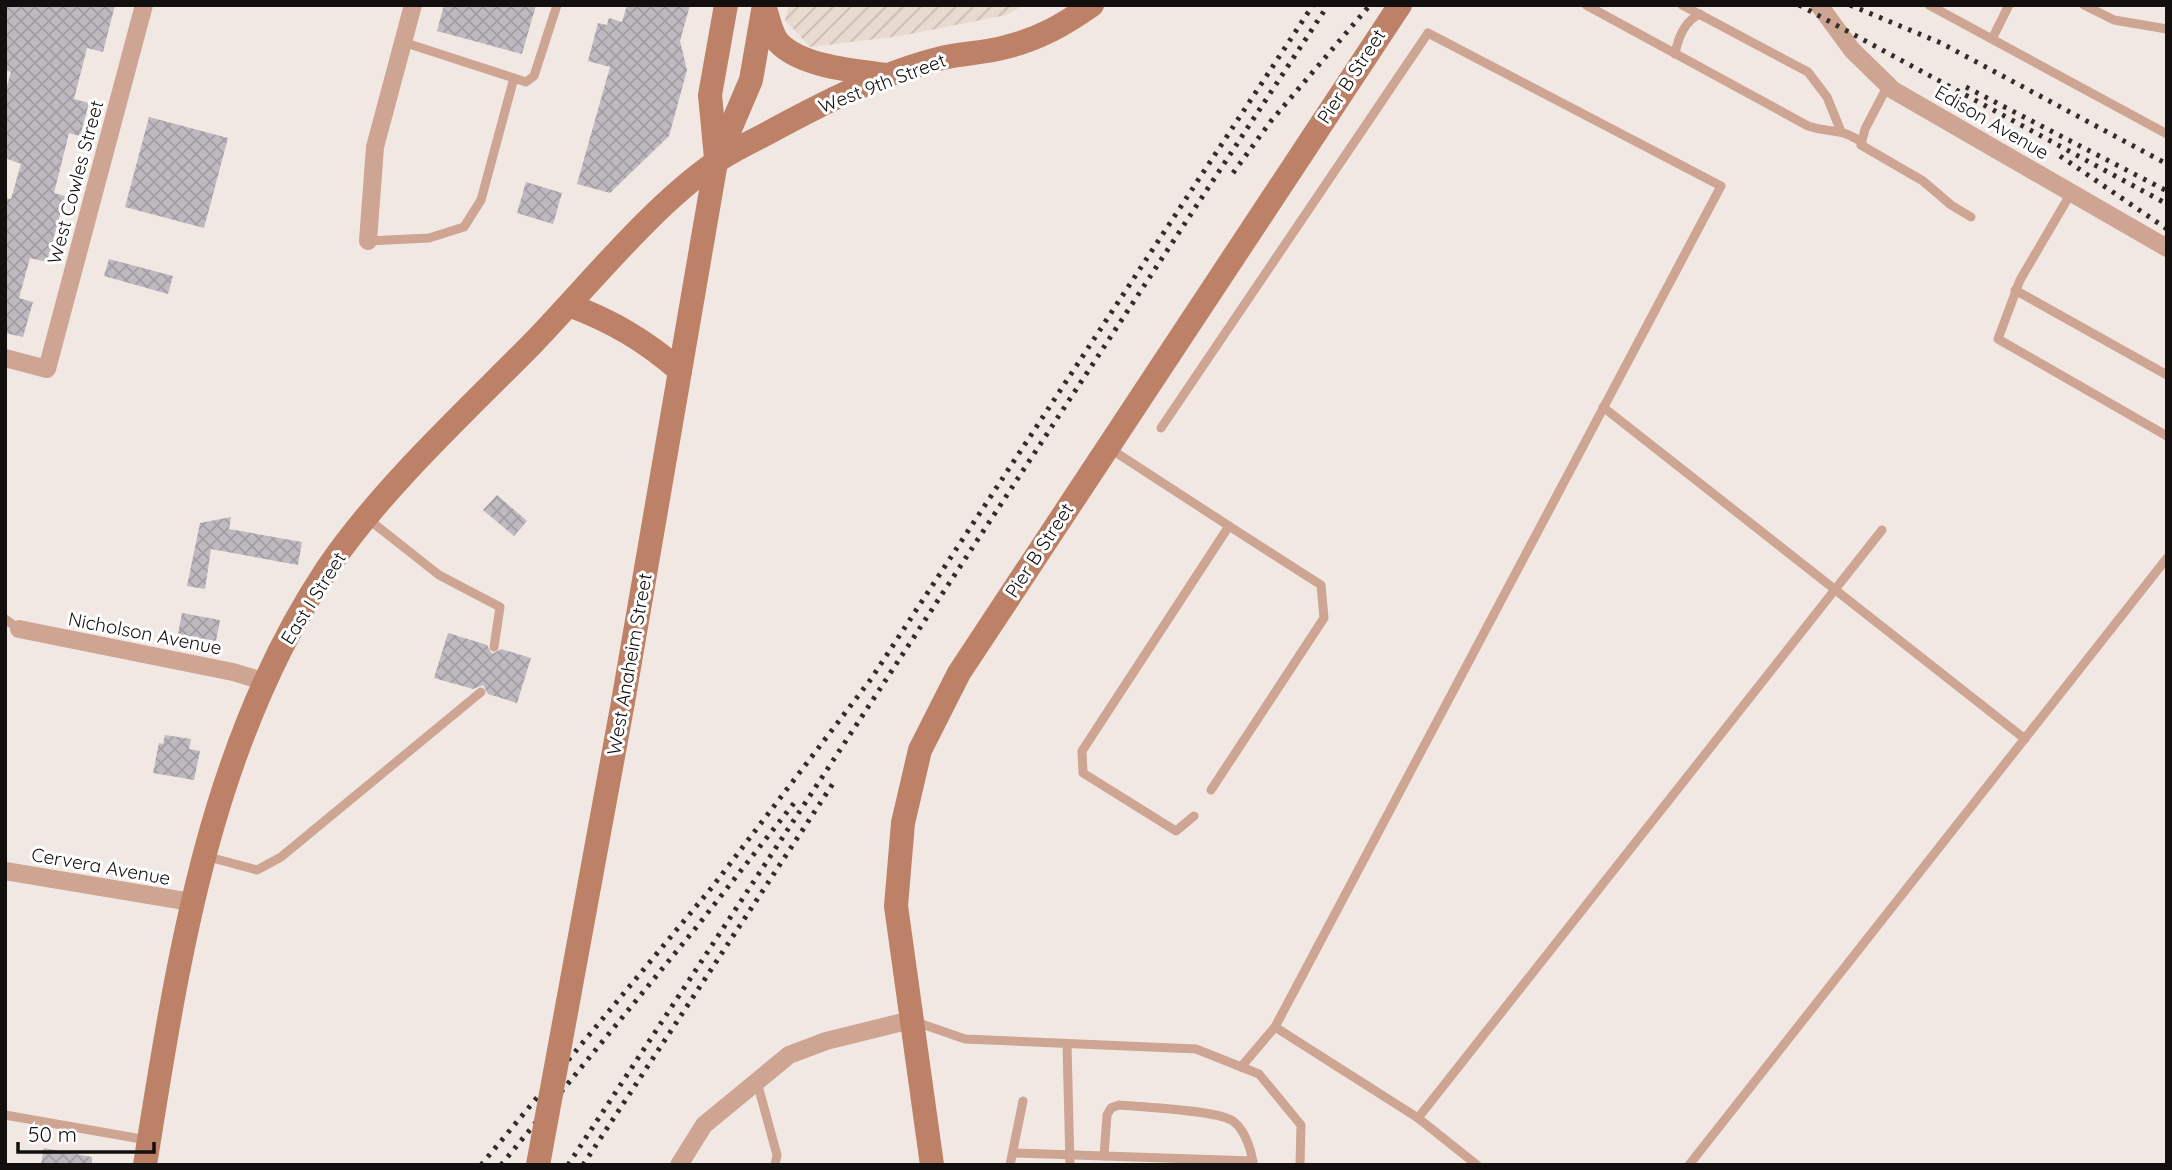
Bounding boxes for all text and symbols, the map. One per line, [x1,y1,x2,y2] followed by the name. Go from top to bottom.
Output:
[1311,24,1391,128] street label: Pier B Street
[815,48,949,118] street label: West 9th Street
[1931,80,2053,164] street label: Edison Avenue
[42,98,108,266] street label: West Cowles Street
[999,498,1079,602] street label: Pier B Street
[275,547,351,649] street label: East I Street
[601,571,657,757] street label: West Anaheim Street
[66,606,224,660] street label: Nicholson Avenue
[30,842,172,890] street label: Cervera Avenue
[18,1110,154,1154] scale bar
[28,1121,77,1147] text: 50 m

